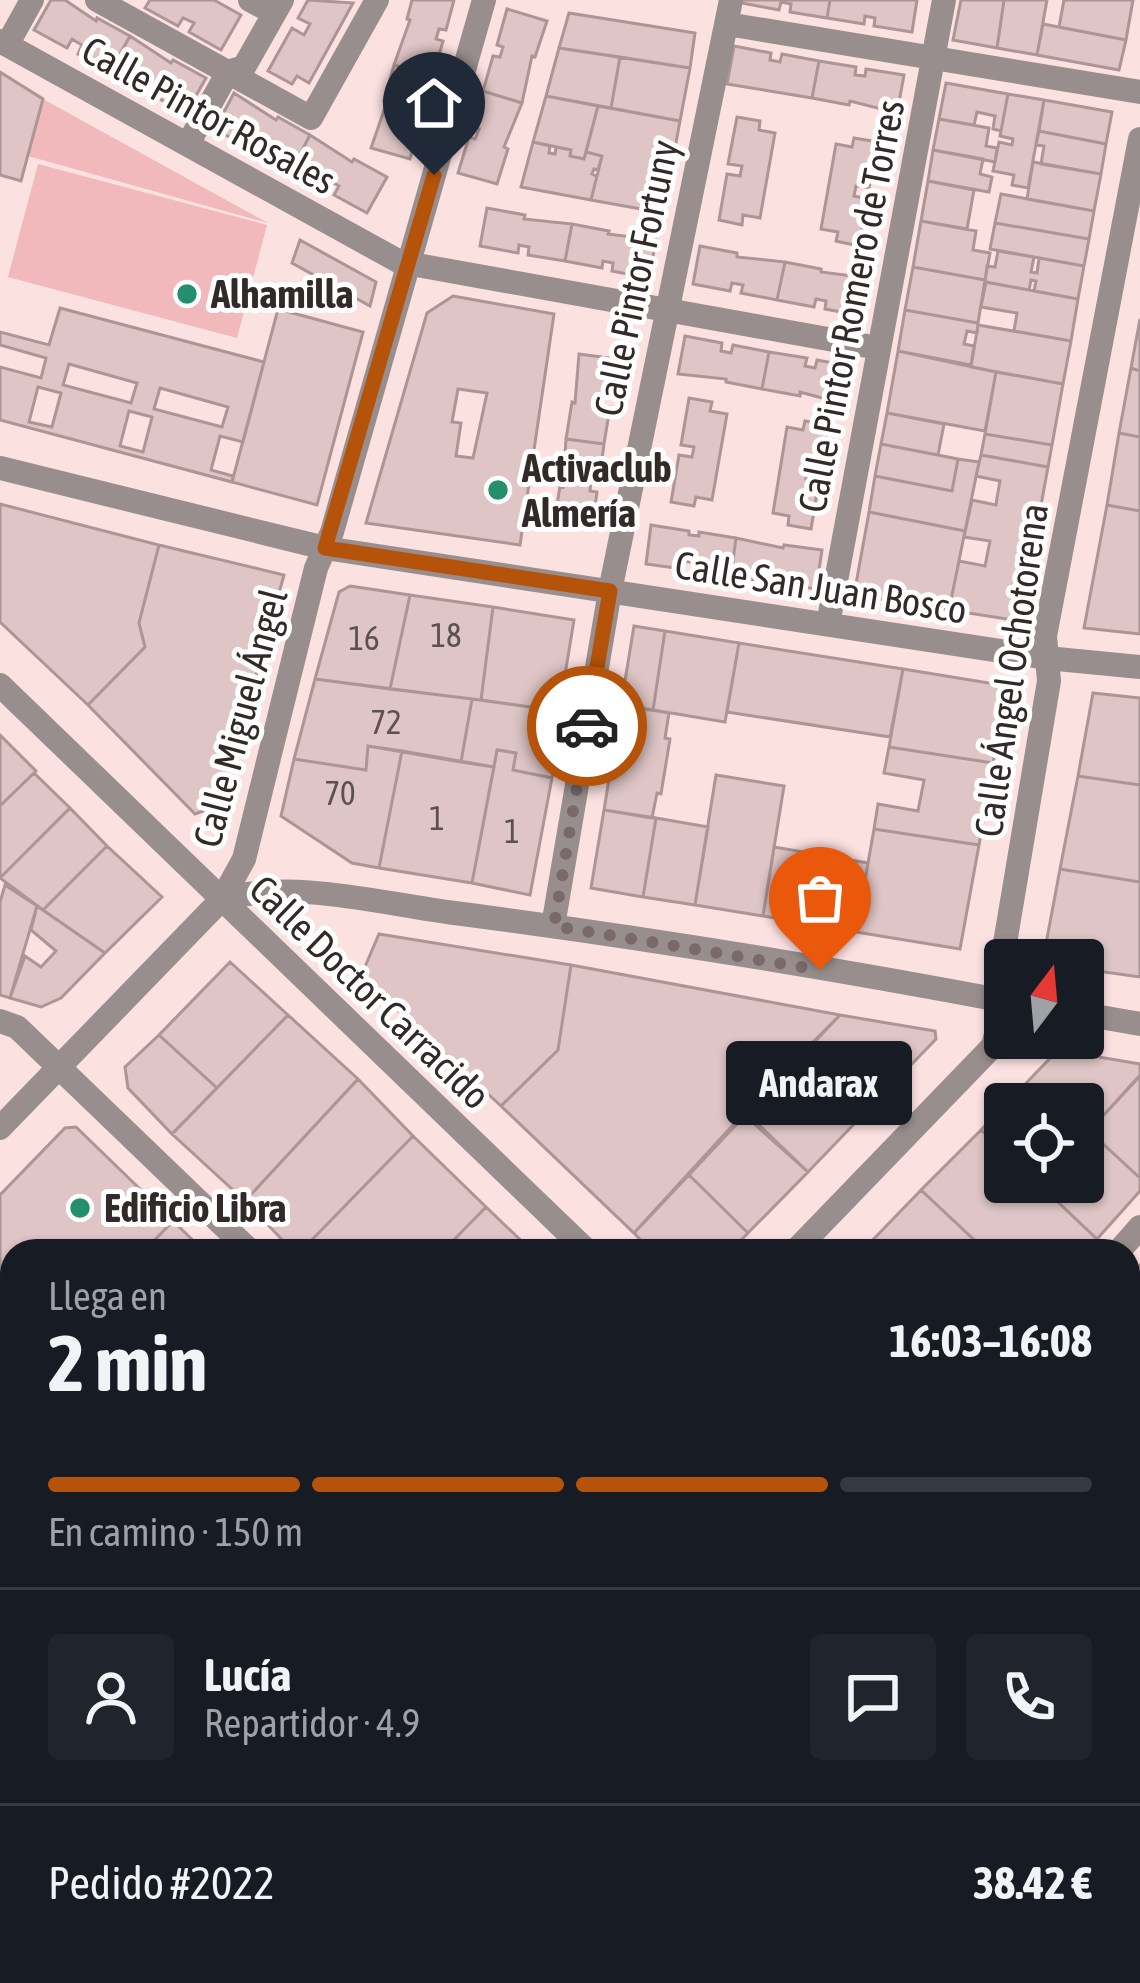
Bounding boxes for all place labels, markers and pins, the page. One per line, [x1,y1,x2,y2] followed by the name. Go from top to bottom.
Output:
[383,52,485,175] pin
[210,272,353,316] place label: Alhamilla
[174,281,200,307] marker: Alhamilla
[521,446,672,535] place label: Activaclub Almería
[485,477,511,503] marker: Activaclub Almería
[769,847,871,970] pin
[727,1042,913,1126] callout: Andarax
[104,1186,286,1230] place label: Edificio Libra
[67,1195,93,1221] marker: Edificio Libra

